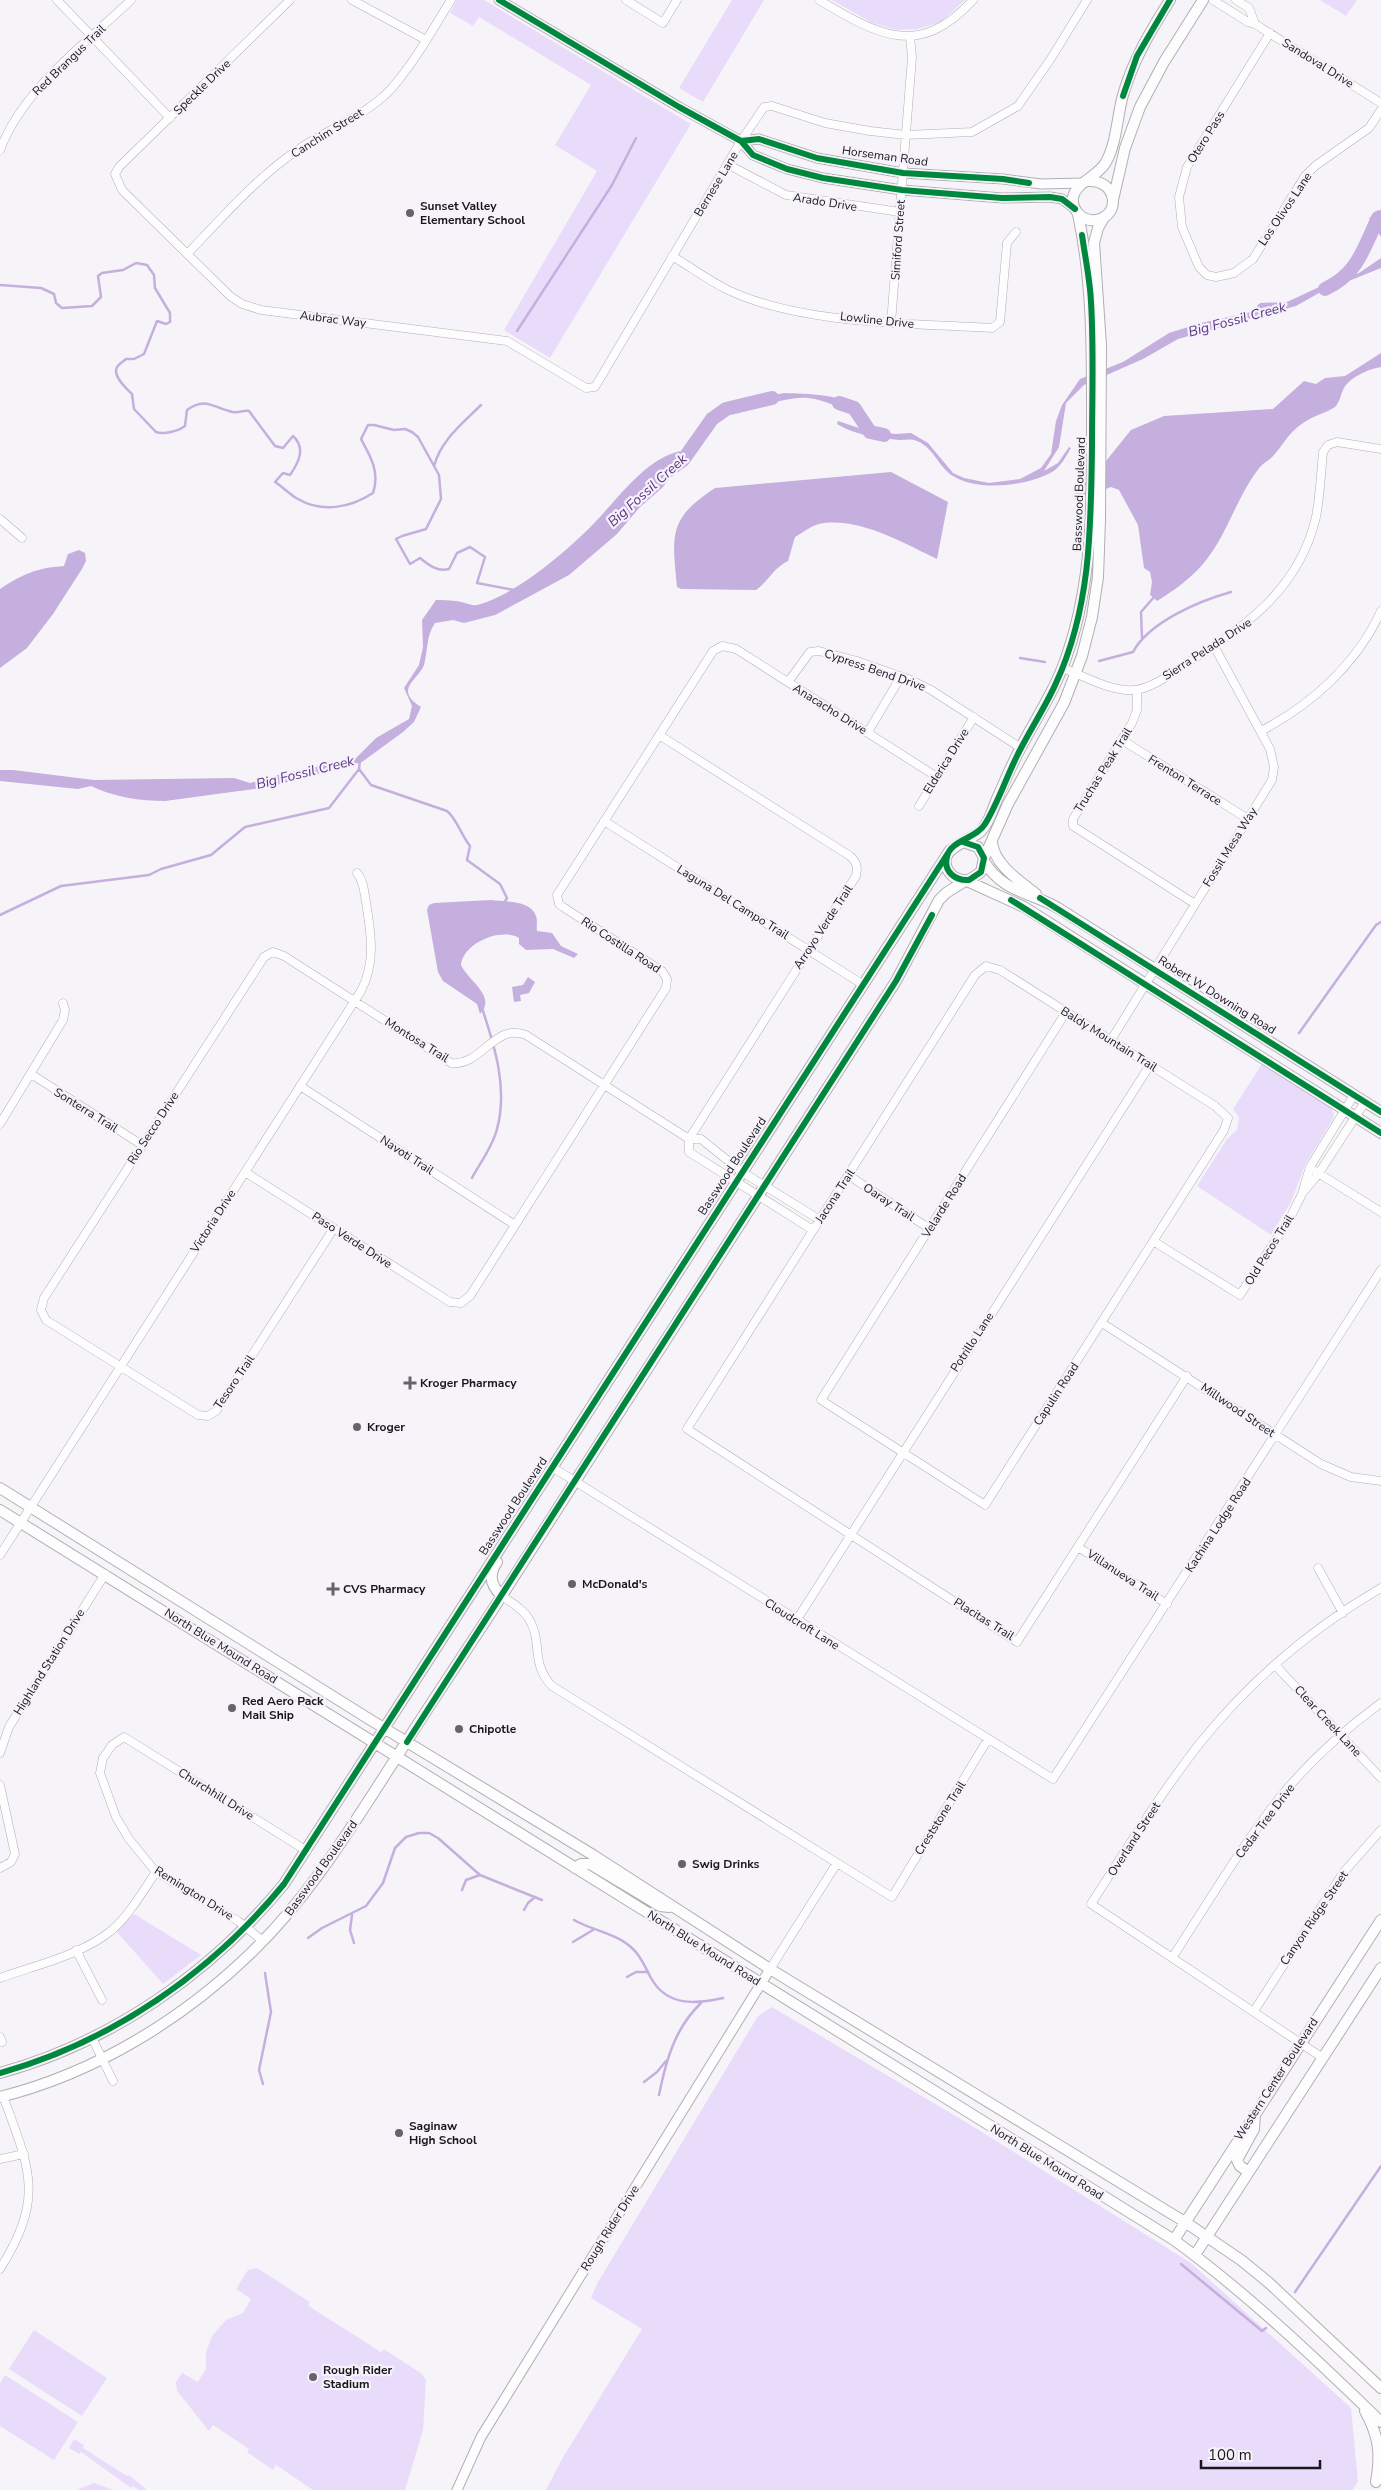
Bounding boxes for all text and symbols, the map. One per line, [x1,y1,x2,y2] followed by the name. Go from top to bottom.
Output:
[29,21,109,99] street label: Red Brangus Trail
[1279,35,1357,91] street label: Sandoval Drive
[170,56,234,118] street label: Speckle Drive
[288,104,367,162] street label: Canchim Street
[1184,108,1229,166] street label: Otero Pass
[841,142,929,170] street label: Horseman Road
[690,148,742,220] street label: Bernese Lane
[1255,169,1315,249] street label: Los Olivos Lane
[792,189,858,215] street label: Arado Drive
[420,198,525,228] place label: Sunset Valley Elementary School
[887,198,909,281] street label: Simiford Street
[404,207,416,219] marker: Sunset Valley Elementary School
[1186,297,1289,342] water label: Big Fossil Creek
[299,307,368,331] street label: Aubrac Way
[839,308,915,332] street label: Lowline Drive
[1069,437,1089,551] street label: Basswood Boulevard
[604,449,692,531] water label: Big Fossil Creek
[1159,614,1255,684] street label: Sierra Pelada Drive
[822,645,928,695] street label: Cypress Bend Drive
[790,680,870,738] street label: Anacacho Drive
[1070,724,1136,816] street label: Truchas Peak Trail
[920,725,972,797] street label: Elderica Drive
[254,751,357,794] water label: Big Fossil Creek
[1145,751,1225,809] street label: Frenton Terrace
[1199,804,1261,890] street label: Fossil Mesa Way
[674,861,792,943] street label: Laguna Del Campo Trail
[790,881,857,972] street label: Arroyo Verde Trail
[578,913,664,977] street label: Rio Costilla Road
[1155,952,1279,1038] street label: Robert W Downing Road
[1058,1003,1161,1075] street label: Baldy Mountain Trail
[382,1014,453,1066] street label: Montosa Trail
[51,1084,121,1136] street label: Sonterra Trail
[124,1089,182,1167] street label: Rio Secco Drive
[694,1114,770,1218] street label: Basswood Boulevard
[377,1132,437,1179] street label: Navoti Trail
[811,1165,859,1227] street label: Jacona Trail
[917,1171,970,1242] street label: Velarde Road
[860,1179,918,1225] street label: Oaray Trail
[186,1186,239,1257] street label: Victoria Drive
[309,1208,395,1272] street label: Paso Verde Drive
[1241,1211,1297,1288] street label: Old Pecos Trail
[947,1309,997,1375] street label: Potrillo Lane
[210,1351,258,1412] street label: Tesoro Trail
[1030,1359,1082,1429] street label: Capulin Road
[420,1375,517,1391] place label: Kroger Pharmacy
[404,1377,416,1389] marker: Kroger Pharmacy
[1198,1379,1279,1441] street label: Millwood Street
[367,1419,405,1435] place label: Kroger
[351,1421,363,1433] marker: Kroger
[475,1454,551,1558] street label: Basswood Boulevard
[1181,1475,1255,1575] street label: Kachina Lodge Road
[1083,1545,1163,1605] street label: Villanueva Trail
[582,1576,648,1592] place label: McDonald's
[566,1578,578,1590] marker: McDonald's
[343,1581,426,1597] place label: CVS Pharmacy
[327,1583,339,1595] marker: CVS Pharmacy
[951,1594,1018,1644] street label: Placitas Trail
[762,1595,842,1653] street label: Cloudcroft Lane
[161,1605,281,1687] street label: North Blue Mound Road
[10,1606,88,1718] street label: Highland Station Drive
[1291,1682,1365,1760] street label: Clear Creek Lane
[242,1693,324,1723] place label: Red Aero Pack Mail Ship
[226,1702,238,1714] marker: Red Aero Pack Mail Ship
[469,1721,517,1737] place label: Chipotle
[453,1723,465,1735] marker: Chipotle
[175,1764,257,1824] street label: Churchhill Drive
[911,1777,969,1858] street label: Creststone Trail
[1232,1780,1298,1862] street label: Cedar Tree Drive
[1104,1798,1164,1879] street label: Overland Street
[281,1817,361,1919] street label: Basswood Boulevard
[692,1856,760,1872] place label: Swig Drinks
[676,1858,688,1870] marker: Swig Drinks
[151,1862,237,1924] street label: Remington Drive
[1276,1867,1352,1968] street label: Canyon Ridge Street
[644,1907,764,1989] street label: North Blue Mound Road
[1230,2015,1322,2143] street label: Western Center Boulevard
[409,2118,477,2148] place label: Saginaw High School
[987,2121,1107,2203] street label: North Blue Mound Road
[393,2127,405,2139] marker: Saginaw High School
[577,2182,643,2274] street label: Rough Rider Drive
[323,2362,392,2392] place label: Rough Rider Stadium
[307,2371,319,2383] marker: Rough Rider Stadium
[1201,2438,1320,2470] scale bar
[1208,2445,1252,2465] text: 100 m

